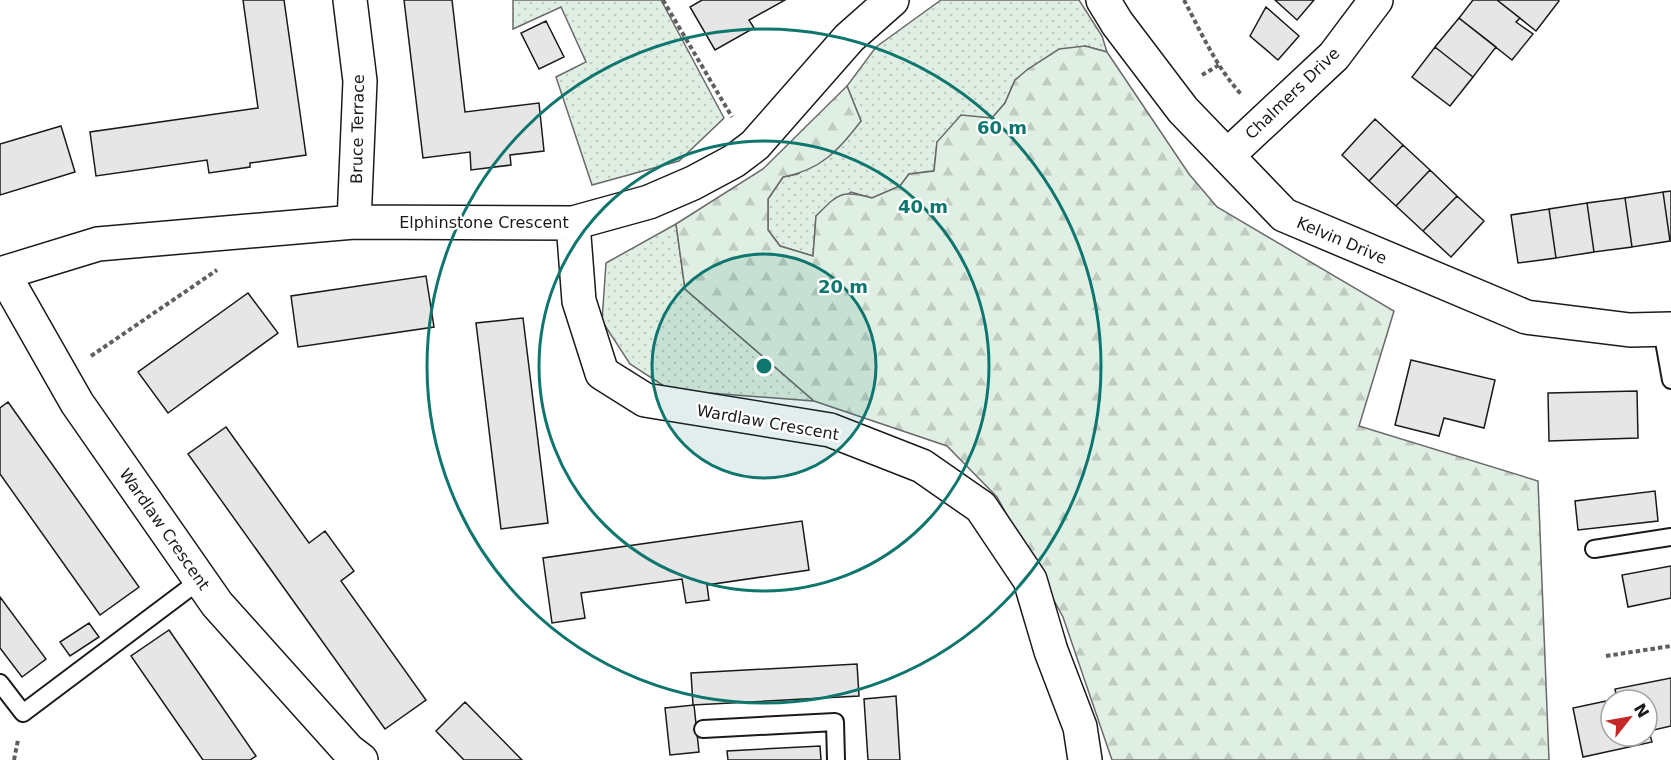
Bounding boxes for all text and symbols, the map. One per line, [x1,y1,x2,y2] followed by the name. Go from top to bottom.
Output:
[1241,44,1343,143] street label: Chalmers Drive
[347,74,368,184] street label: Bruce Terrace
[977,117,1027,138] text: 60 m
[898,196,948,217] text: 40 m
[399,213,569,232] street label: Elphinstone Crescent
[1294,213,1390,268] street label: Kelvin Drive
[818,276,868,297] text: 20 m
[754,356,774,376] centre of rings
[695,401,841,444] street label: Wardlaw Crescent
[115,465,214,594] street label: Wardlaw Crescent
[1599,688,1659,748] north arrow
[1630,700,1653,721] text: N

